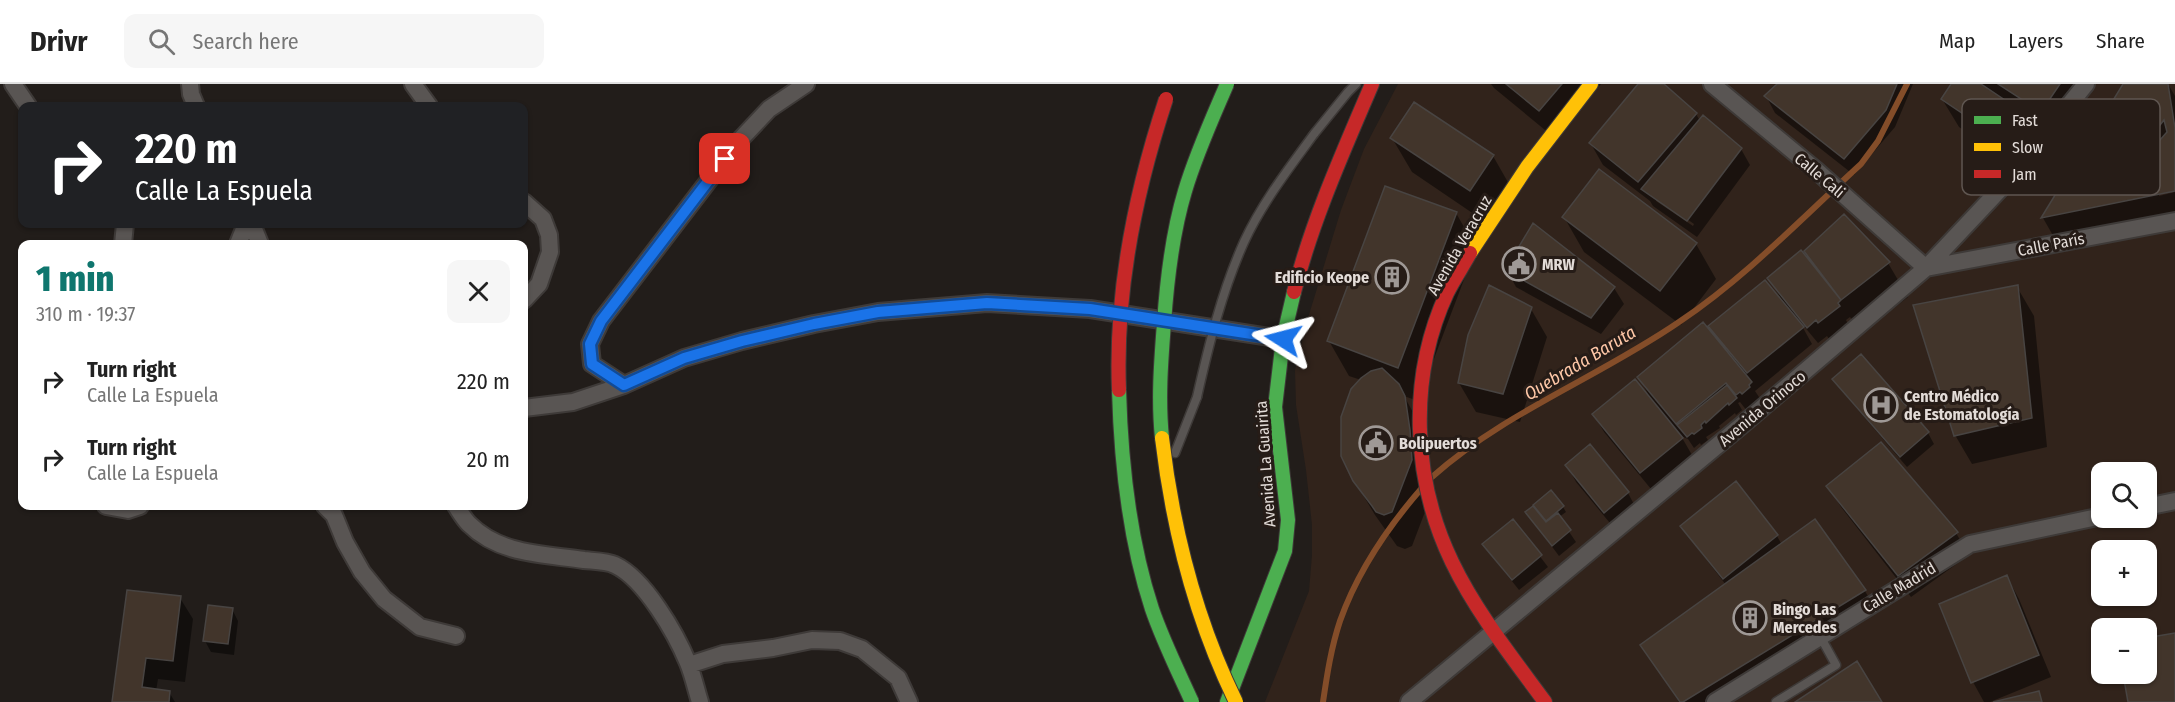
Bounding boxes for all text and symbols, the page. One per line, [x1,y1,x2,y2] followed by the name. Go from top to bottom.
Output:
[124,14,544,68] search box
[30,25,88,58] text: Drivr
[145,25,178,58] icon: search
[193,28,299,55] text: Search here
[1939,28,1975,54] text: Map
[2008,28,2063,54] text: Layers
[2096,28,2145,54] text: Share
[1962,99,2160,195] legend
[2012,111,2039,130] text: Fast
[135,124,238,174] text: 220 m
[36,126,114,204] icon: right
[699,133,750,184] pin
[2012,138,2043,157] text: Slow
[708,142,741,175] icon: arrive
[1791,149,1849,202] street label: Calle Cali
[2012,165,2037,184] text: Jam
[135,175,313,207] text: Calle La Espuela
[1423,192,1496,298] street label: Avenida Veracruz
[2016,229,2086,260] street label: Calle París
[1501,246,1537,282] public building icon: MRW
[1542,255,1576,274] place label: MRW
[36,257,114,301] text: 1 min
[1374,259,1410,295] building icon: Edificio Keope
[447,260,510,323] button: close
[1275,268,1369,287] place label: Edificio Keope
[36,302,135,326] text: 310 m · 19:37
[1251,307,1315,371] position arrow
[1520,321,1640,405] water label: Quebrada Baruta
[87,356,176,383] text: Turn right
[36,365,69,398] icon: right
[1715,367,1810,450] street label: Avenida Orinoco
[457,368,510,395] text: 220 m
[87,383,219,407] text: Calle La Espuela
[1863,387,1899,423] hospital icon: Centro Médico de Estomatología
[1904,387,2020,424] place label: Centro Médico de Estomatología
[1252,400,1279,528] street label: Avenida La Guairita
[1358,425,1394,461] public building icon: Bolipuertos
[87,434,176,461] text: Turn right
[1399,434,1477,453] place label: Bolipuertos
[36,443,69,476] icon: right
[467,446,510,473] text: 20 m
[87,461,219,485] text: Calle La Espuela
[2091,462,2157,684] map controls
[2091,462,2157,528] button: search
[2091,540,2157,606] button: +
[1859,558,1939,617] street label: Calle Madrid
[1732,600,1768,636] building icon: Bingo Las Mercedes
[1773,600,1837,637] place label: Bingo Las Mercedes
[2091,618,2157,684] button: −

